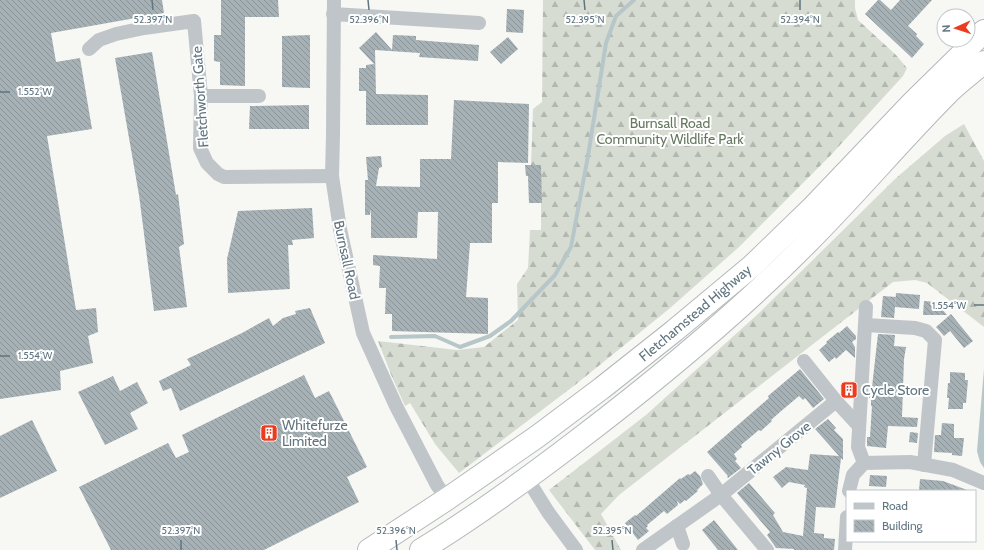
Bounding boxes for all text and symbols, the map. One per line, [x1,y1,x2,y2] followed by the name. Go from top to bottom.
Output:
[936,8,976,48] north arrow
[134,13,172,26] text: 52.397°N
[349,13,389,26] text: 52.396°N
[565,13,605,26] text: 52.395°N
[780,13,820,26] text: 52.394°N
[939,24,953,33] text: N
[187,46,213,148] street label: Fletchworth Gate
[18,85,52,98] text: 1.552°W
[596,114,744,148] park label: Burnsall Road Community Wildlife Park
[330,219,364,301] street label: Burnsall Road
[635,261,755,365] street label: Fletchamstead Highway
[932,299,967,312] text: 1.554°W
[18,349,53,362] text: 1.554°W
[839,380,859,400] building icon: Cycle Store
[862,381,929,399] place label: Cycle Store
[282,416,348,450] place label: Whitefurze Limited
[744,417,814,479] street label: Tawny Grove
[259,423,279,443] building icon: Whitefurze Limited
[846,490,976,542] legend
[882,498,908,513] text: Road
[882,518,924,533] text: Building
[162,524,200,537] text: 52.397°N
[376,524,416,537] text: 52.396°N
[592,524,632,537] text: 52.395°N

